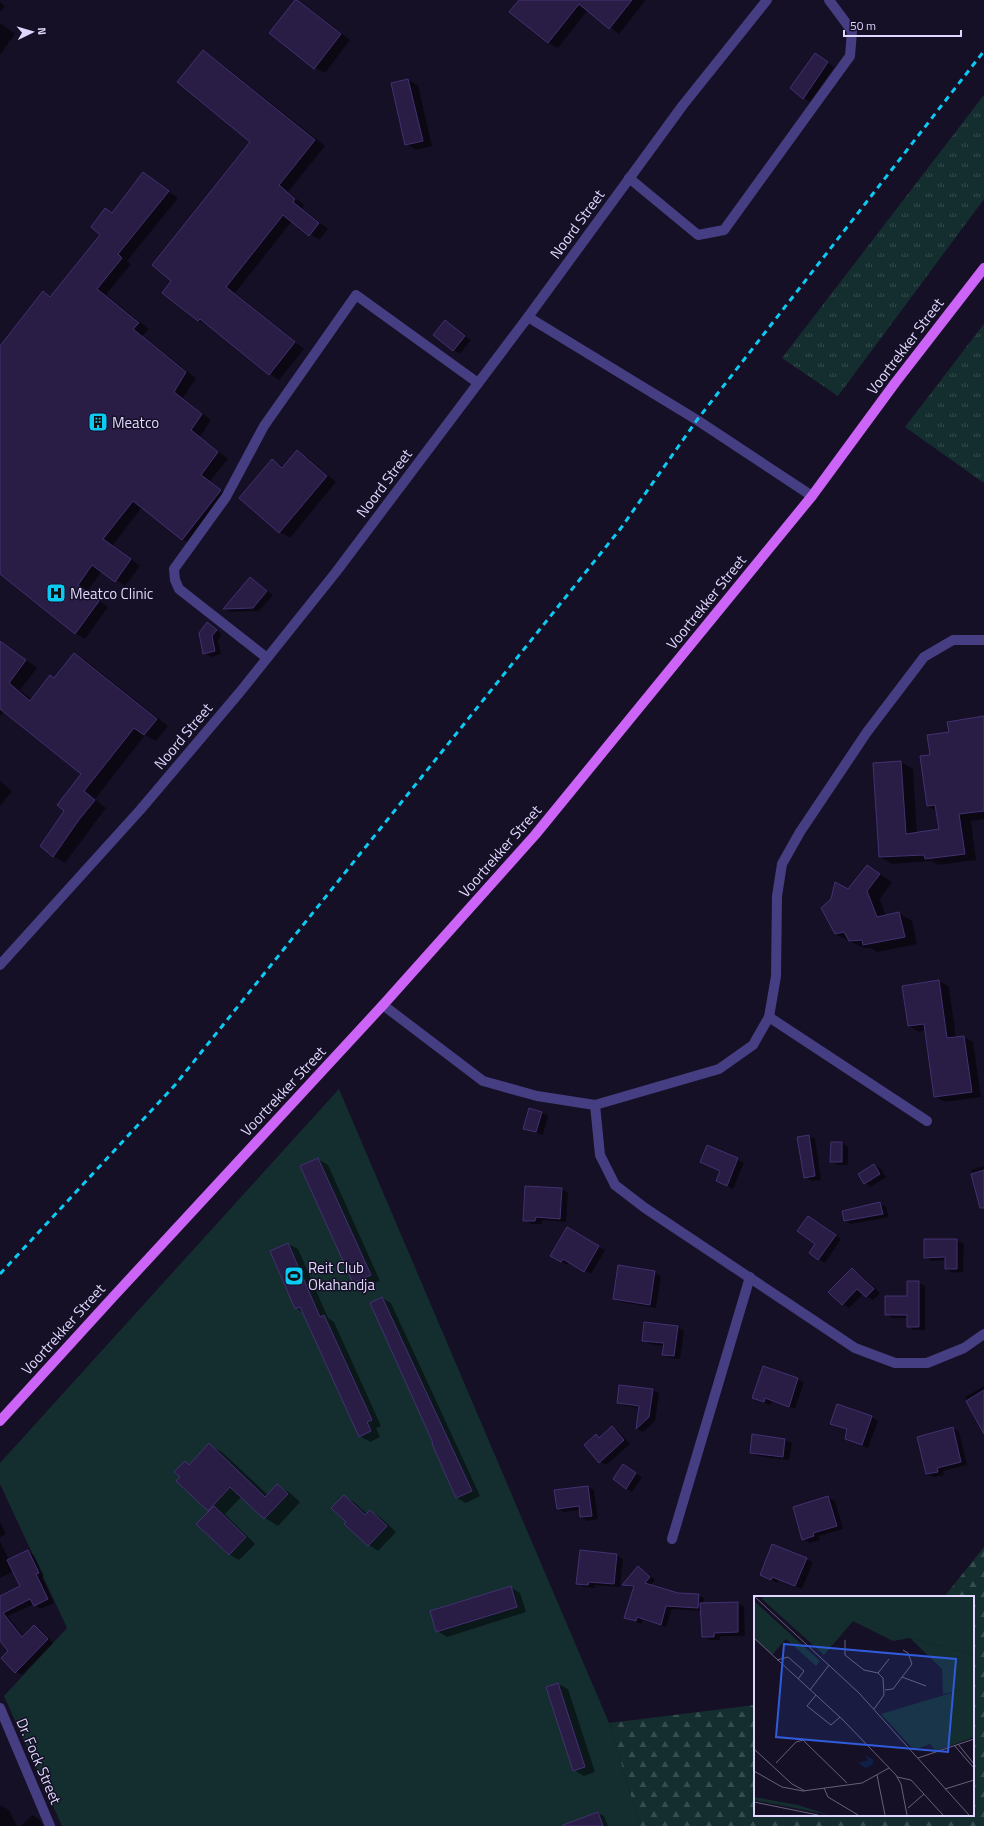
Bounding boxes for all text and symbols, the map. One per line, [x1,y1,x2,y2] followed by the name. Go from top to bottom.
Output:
[12,12,52,52] north arrow
[844,12,961,38] scale bar
[850,16,876,35] text: 50 m
[34,27,50,36] text: N
[544,184,610,263] street label: Noord Street
[861,292,950,399] street label: Voortrekker Street
[87,411,109,433] building icon: Meatco
[112,411,159,434] place label: Meatco
[350,443,418,522] street label: Noord Street
[661,549,752,654] street label: Voortrekker Street
[45,582,67,604] hospital icon: Meatco Clinic
[70,582,153,605] place label: Meatco Clinic
[148,697,218,774] street label: Noord Street
[453,799,547,902] street label: Voortrekker Street
[235,1040,331,1141] street label: Voortrekker Street
[308,1256,375,1296] place label: Reit Club Okahandja
[283,1265,305,1287] sports icon: Reit Club Okahandja
[16,1278,111,1380] street label: Voortrekker Street
[754,1596,974,1816] inset map
[10,1714,68,1808] street label: Dr. Fock Street

